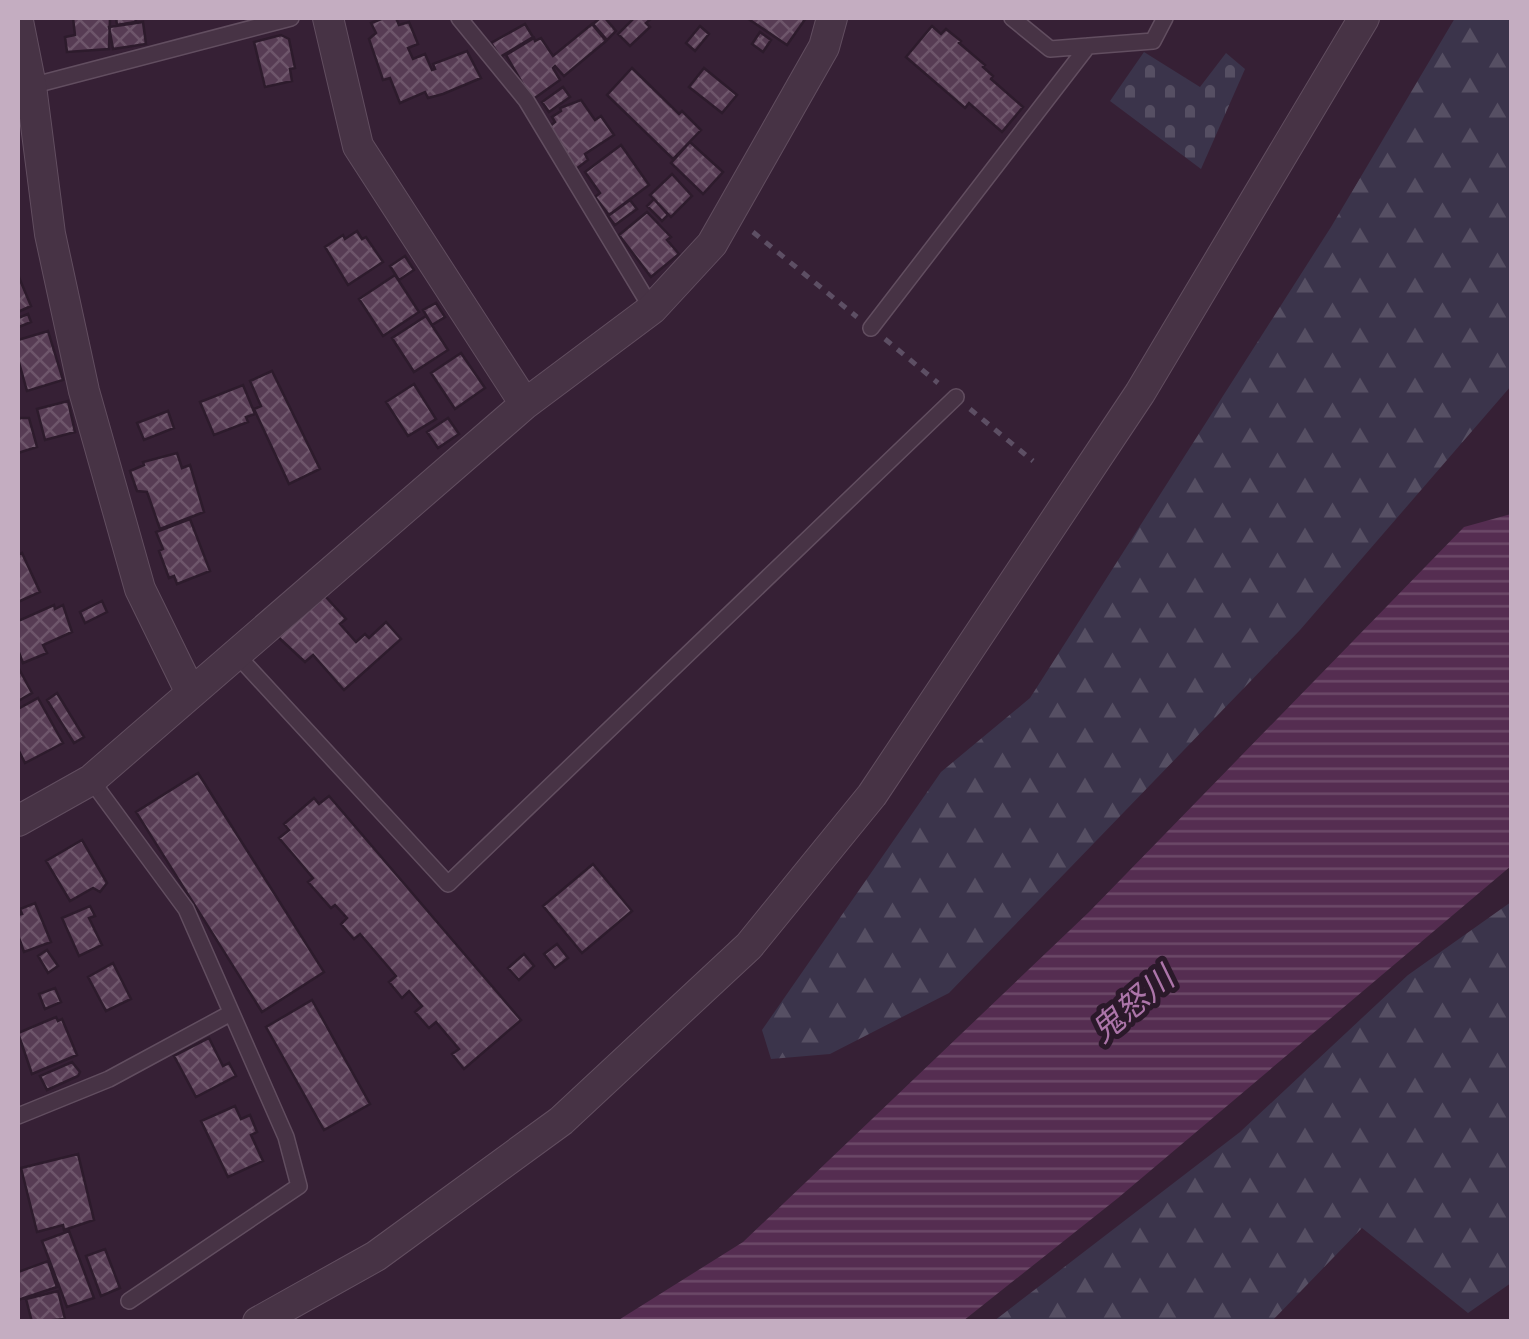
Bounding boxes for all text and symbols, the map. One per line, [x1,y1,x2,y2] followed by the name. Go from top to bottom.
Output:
[1083,956,1184,1050] water label: 鬼怒川

